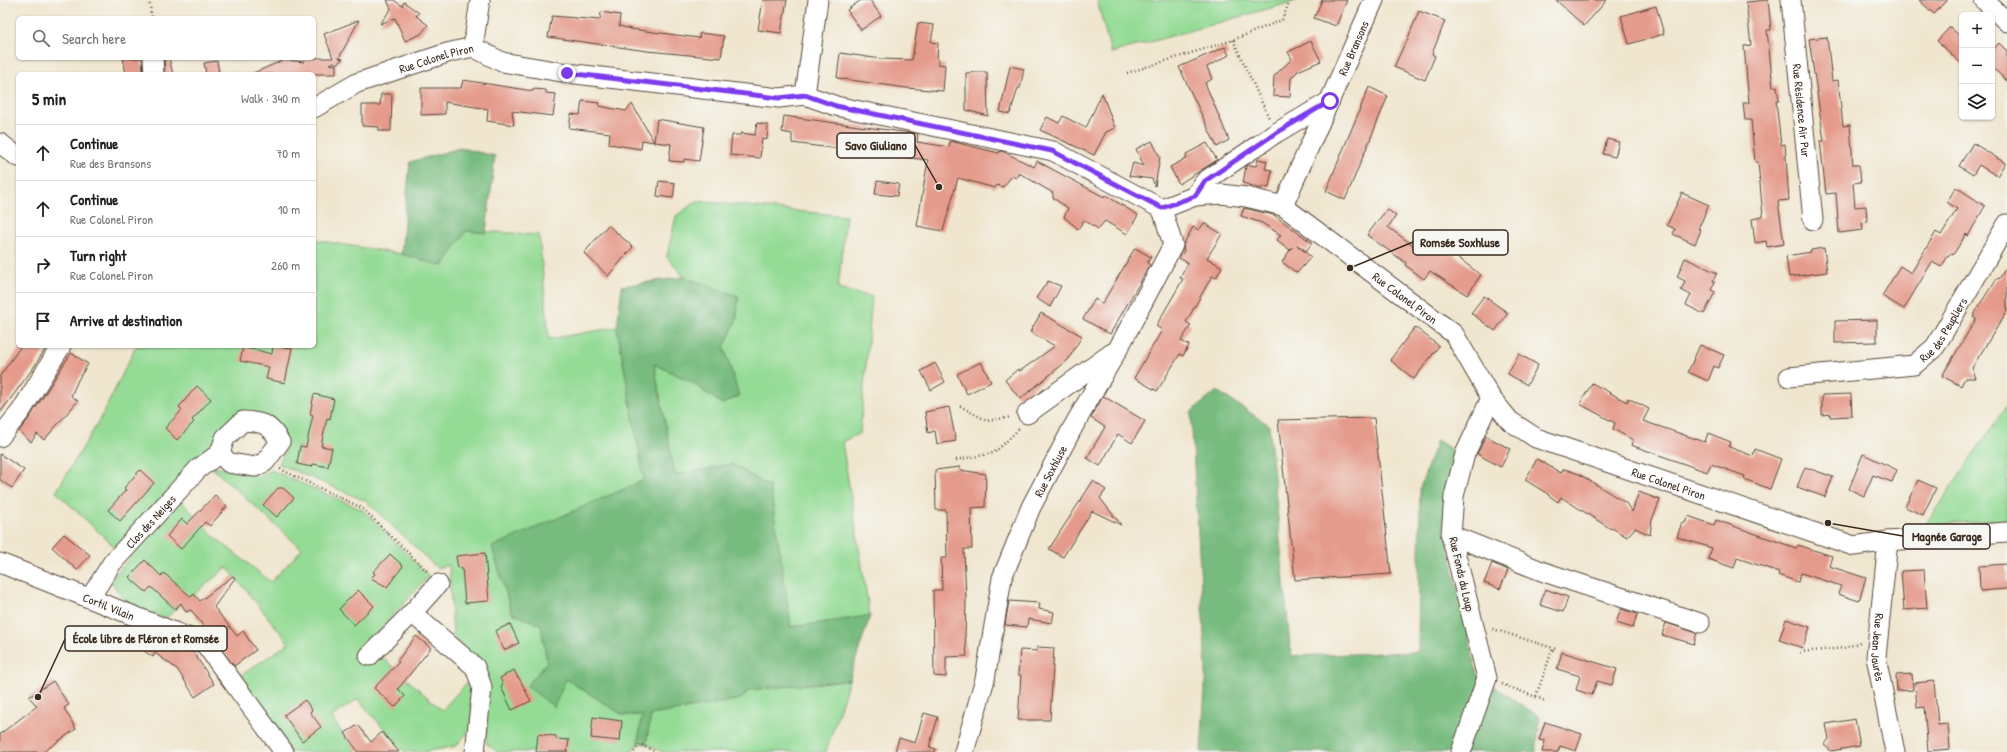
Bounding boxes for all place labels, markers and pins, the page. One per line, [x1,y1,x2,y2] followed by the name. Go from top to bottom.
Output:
[837,133,915,158] callout: Savo Giuliano
[1413,230,1508,255] callout: Romsée Soxhluse
[1903,524,1990,549] callout: Magnée Garage
[65,626,227,651] callout: École libre de Fléron et Romsée

